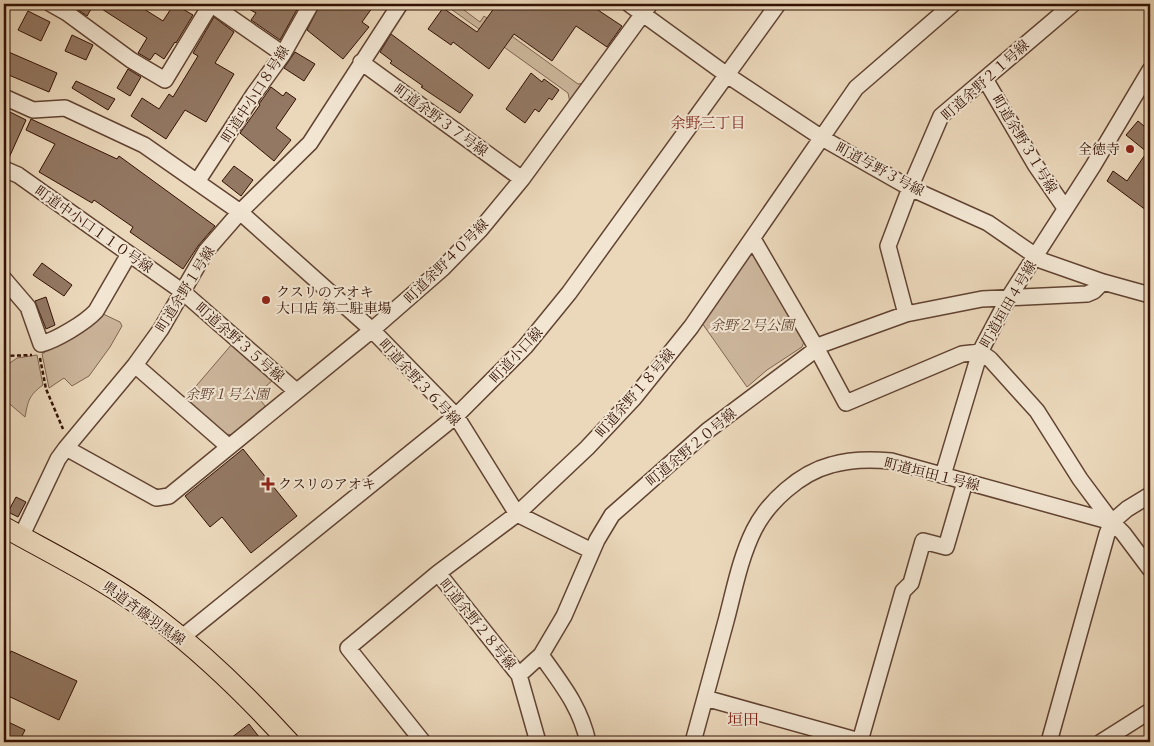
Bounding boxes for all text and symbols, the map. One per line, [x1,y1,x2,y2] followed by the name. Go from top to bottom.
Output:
[937,36,1033,124] street label: 町道余野２１号線
[217,42,293,146] street label: 町道中小口８号線
[390,80,492,160] street label: 町道余野３７号線
[988,91,1062,197] street label: 町道余野３１号線
[670,113,746,132] district label: 余野三丁目
[833,138,927,200] street label: 町道与野３号線
[1078,140,1120,158] place label: 全徳寺
[1124,143,1136,155] marker: 全徳寺
[31,181,157,277] street label: 町道中小口１１０号線
[400,215,492,307] street label: 町道余野４０号線
[151,243,219,335] street label: 町道余野１号線
[976,257,1040,351] street label: 町道垣田４号線
[276,283,392,317] place label: クスリのアオキ 大口店 第二駐車場
[260,294,272,306] marker: クスリのアオキ 大口店 第二駐車場
[192,298,288,386] street label: 町道余野３５号線
[710,316,796,334] park label: 余野２号公園
[486,323,546,387] street label: 町道小口線
[375,335,465,429] street label: 町道余野３６号線
[591,345,679,441] street label: 町道余野１８号線
[185,385,271,403] park label: 余野１号公園
[642,404,740,490] street label: 町道余野２０号線
[882,453,982,495] street label: 町道垣田１号線
[278,475,376,493] place label: クスリのアオキ
[262,478,274,490] marker: クスリのアオキ
[436,575,520,673] street label: 町道余野２８号線
[99,577,189,649] street label: 県道斉藤羽黒線
[727,709,759,729] district label: 垣田

